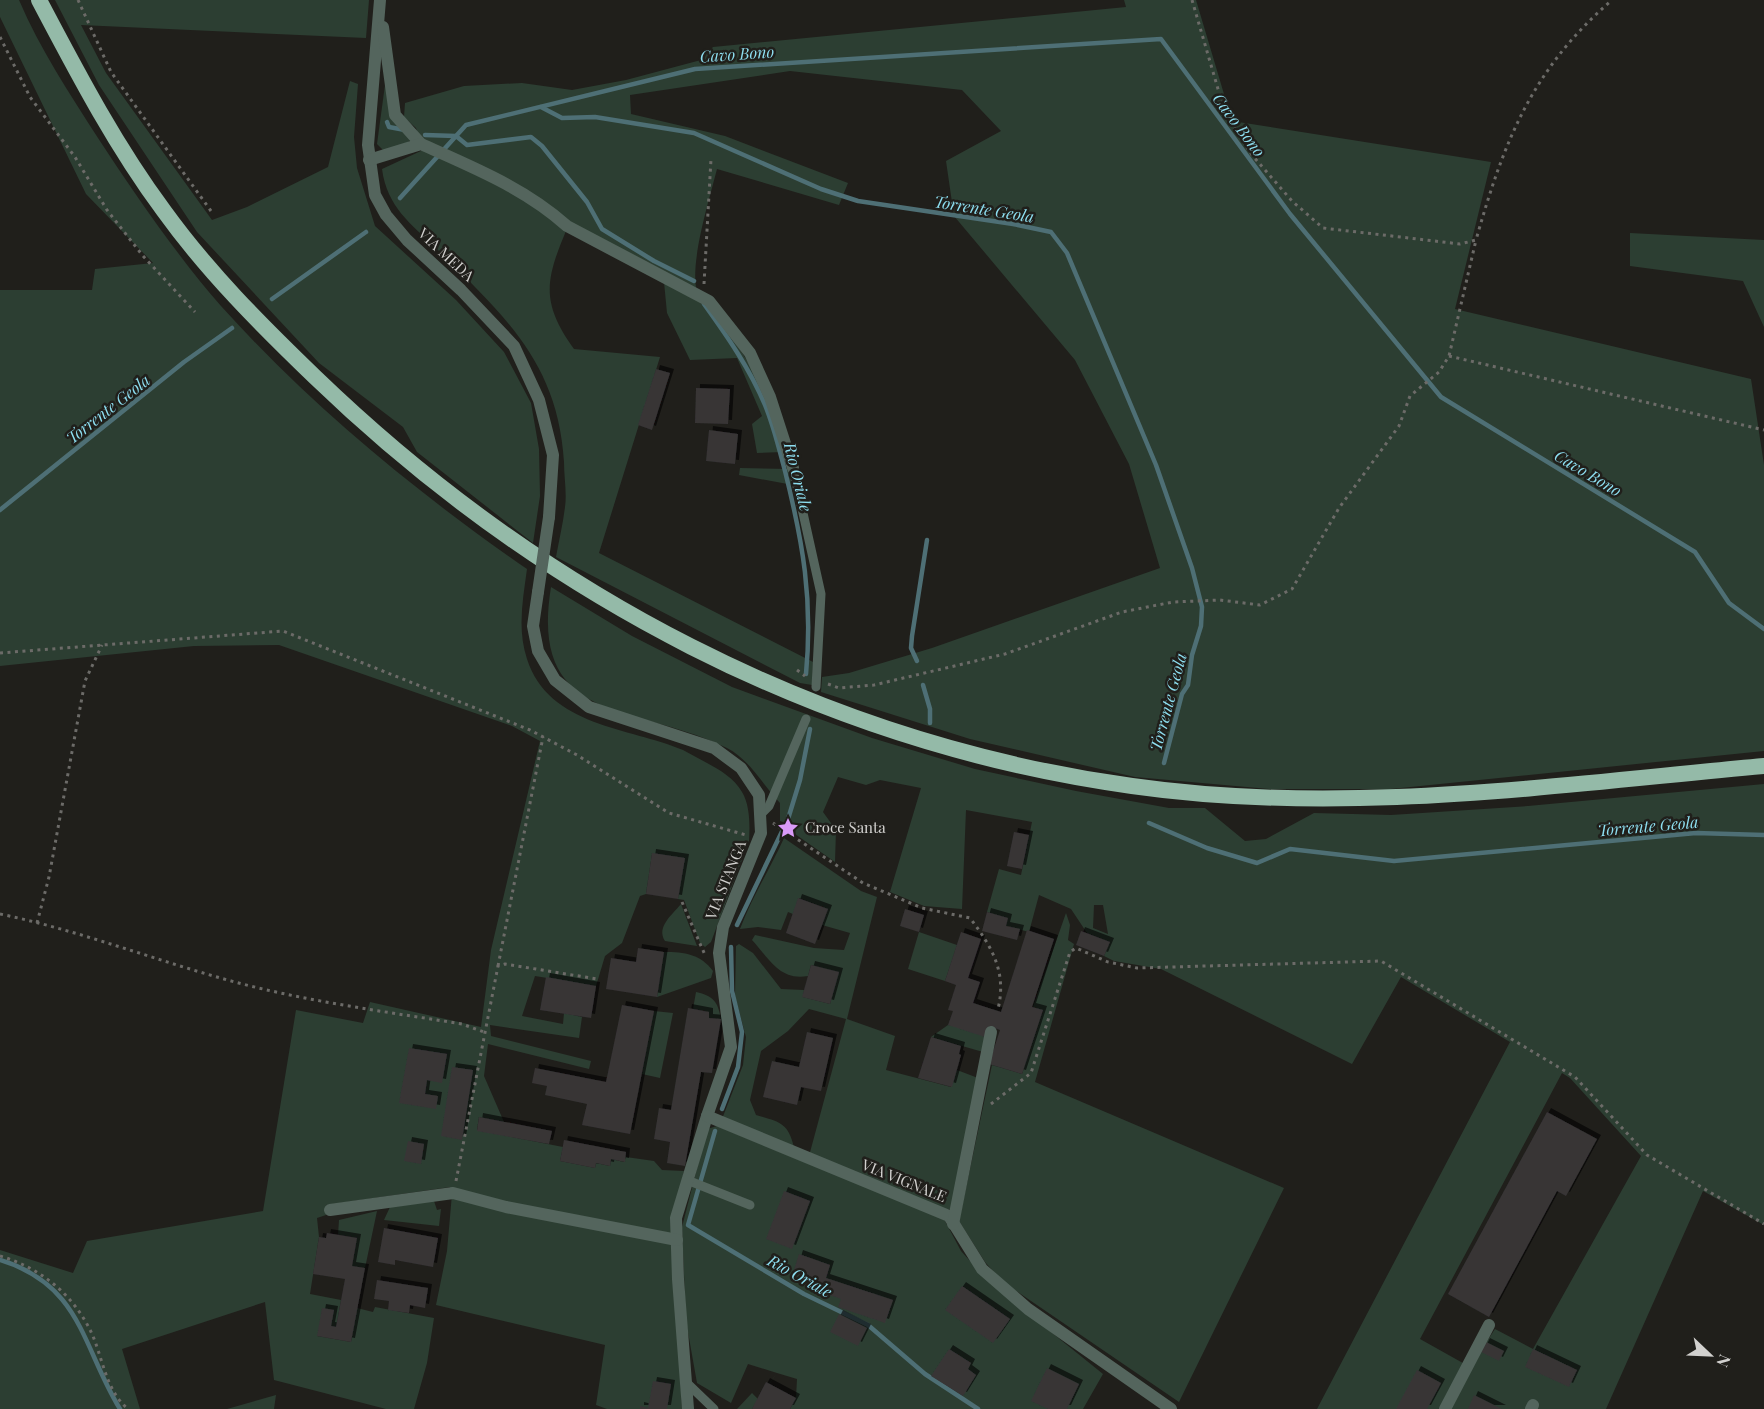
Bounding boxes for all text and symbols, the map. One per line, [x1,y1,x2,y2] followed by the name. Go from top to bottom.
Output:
[699,40,775,67] water label: Cavo Bono
[1209,89,1270,161] water label: Cavo Bono
[933,190,1036,227] water label: Torrente Geola
[414,222,479,286] street label: VIA MEDA
[61,369,154,448] water label: Torrente Geola
[780,439,817,514] water label: Rio Oriale
[1551,444,1626,501] water label: Cavo Bono
[1144,650,1191,753] water label: Torrente Geola
[1597,811,1699,840] water label: Torrente Geola
[776,816,800,840] place icon: Croce Santa
[805,817,886,837] place label: Croce Santa
[700,836,750,923] street label: VIA STANGA
[858,1154,950,1206] street label: VIA VIGNALE
[764,1249,836,1302] water label: Rio Oriale
[1680,1325,1740,1385] north arrow
[1712,1352,1736,1371] text: N

